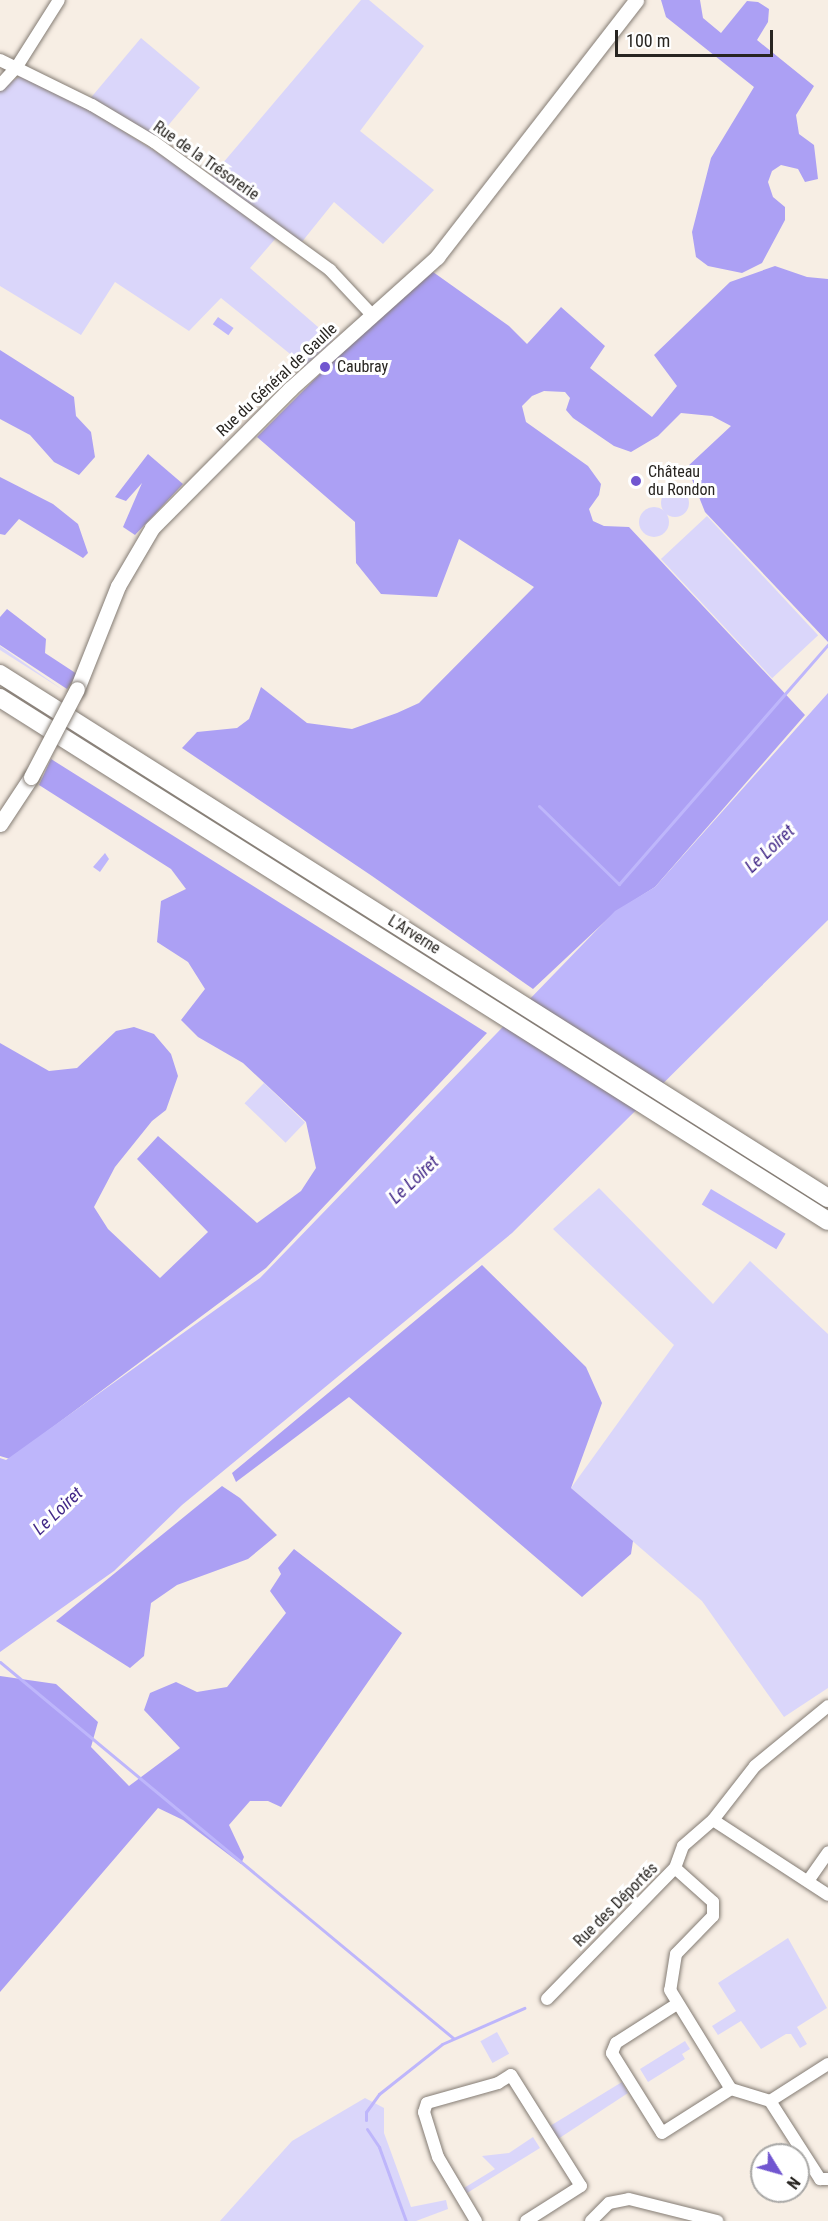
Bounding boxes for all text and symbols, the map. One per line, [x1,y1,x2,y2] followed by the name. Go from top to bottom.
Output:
[618,18,776,56] scale bar
[626,30,670,51] text: 100 m
[149,117,263,205] street label: Rue de la Trésorerie
[213,319,341,441] street label: Rue du Général de Gaulle
[337,357,388,377] place label: Caubray
[318,360,332,374] marker: Caubray
[648,462,715,500] place label: Château du Rondon
[629,474,643,488] marker: Château du Rondon
[741,821,799,877] water label: Le Loiret
[384,911,444,959] street label: L'Arverne
[385,1152,443,1208] water label: Le Loiret
[29,1483,87,1539] water label: Le Loiret
[570,1859,662,1951] street label: Rue des Déportés
[750,2143,810,2203] north arrow
[783,2173,804,2193] text: N

